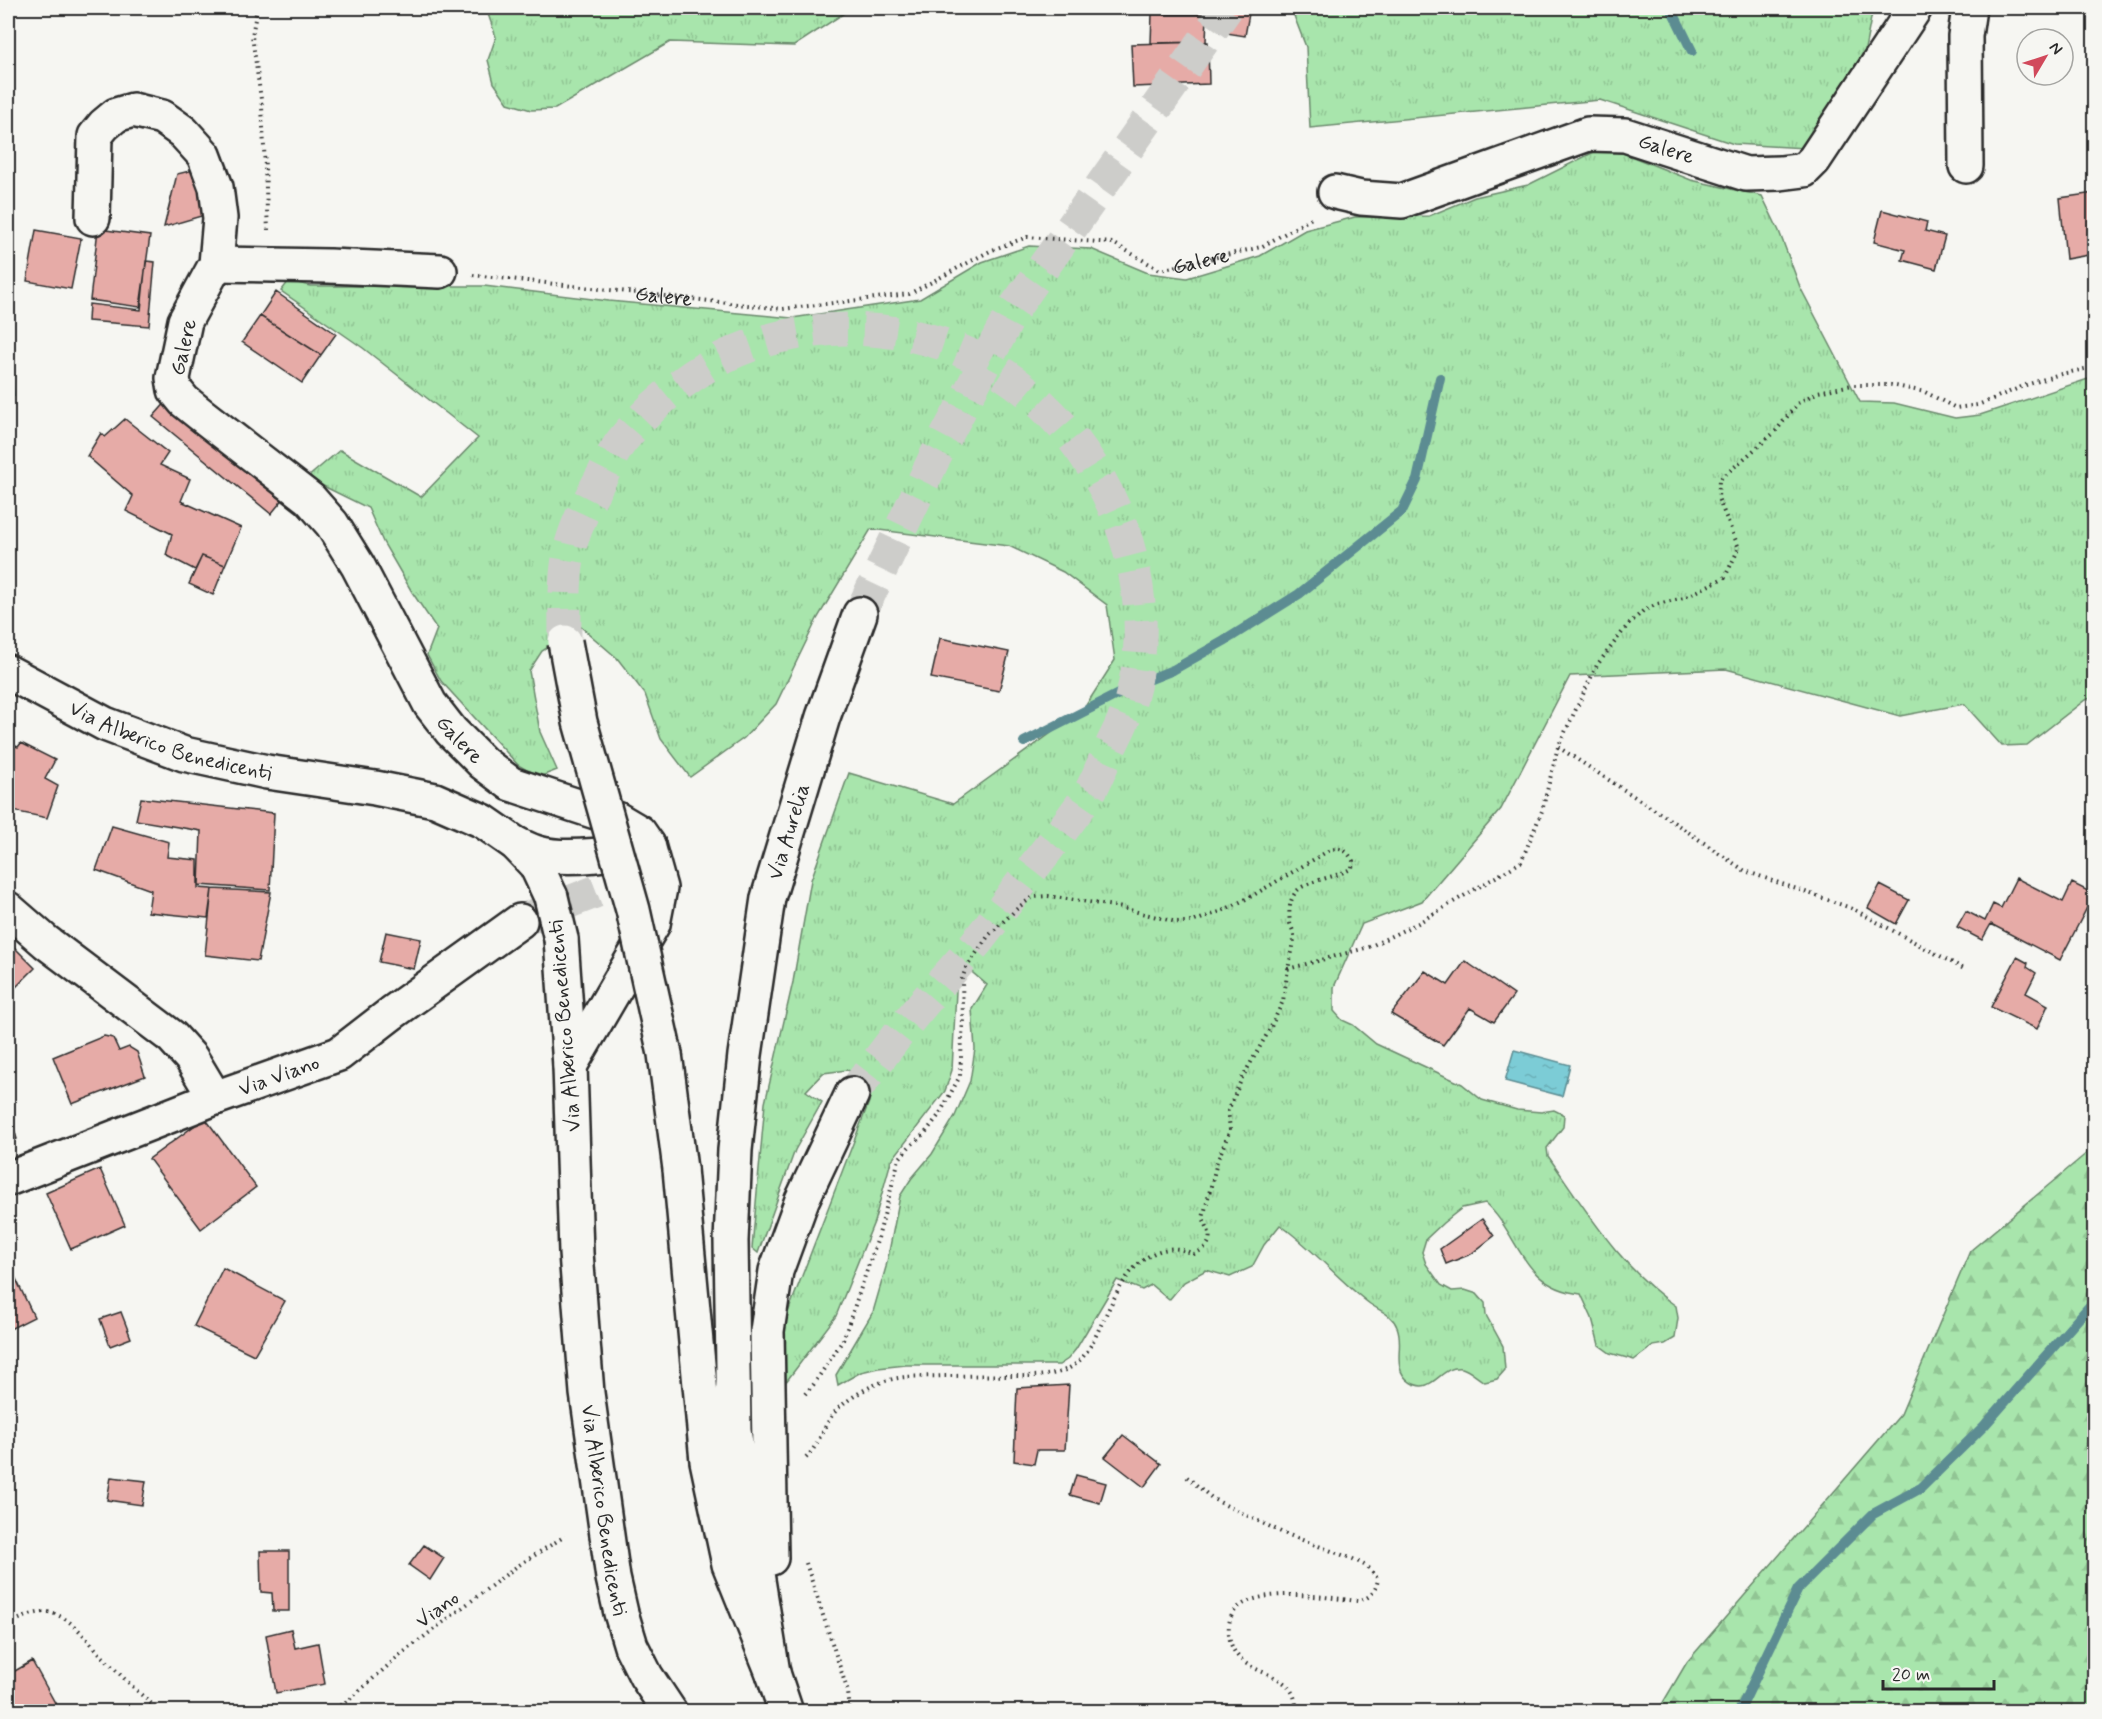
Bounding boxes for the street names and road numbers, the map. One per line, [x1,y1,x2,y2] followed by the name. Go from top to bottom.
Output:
[1634,127,1698,171] street label: Galere
[1170,242,1232,282] street label: Galere
[634,280,694,314] street label: Galere
[164,316,204,378] street label: Galere
[64,694,275,788] street label: Via Alberico Benedicenti
[429,710,489,771] street label: Galere
[761,780,817,883] street label: Via Aurelia
[542,919,588,1133] street label: Via Alberico Benedicenti
[235,1049,323,1104] street label: Via Viano
[574,1403,634,1618] street label: Via Alberico Benedicenti
[410,1584,465,1635] street label: Viano

